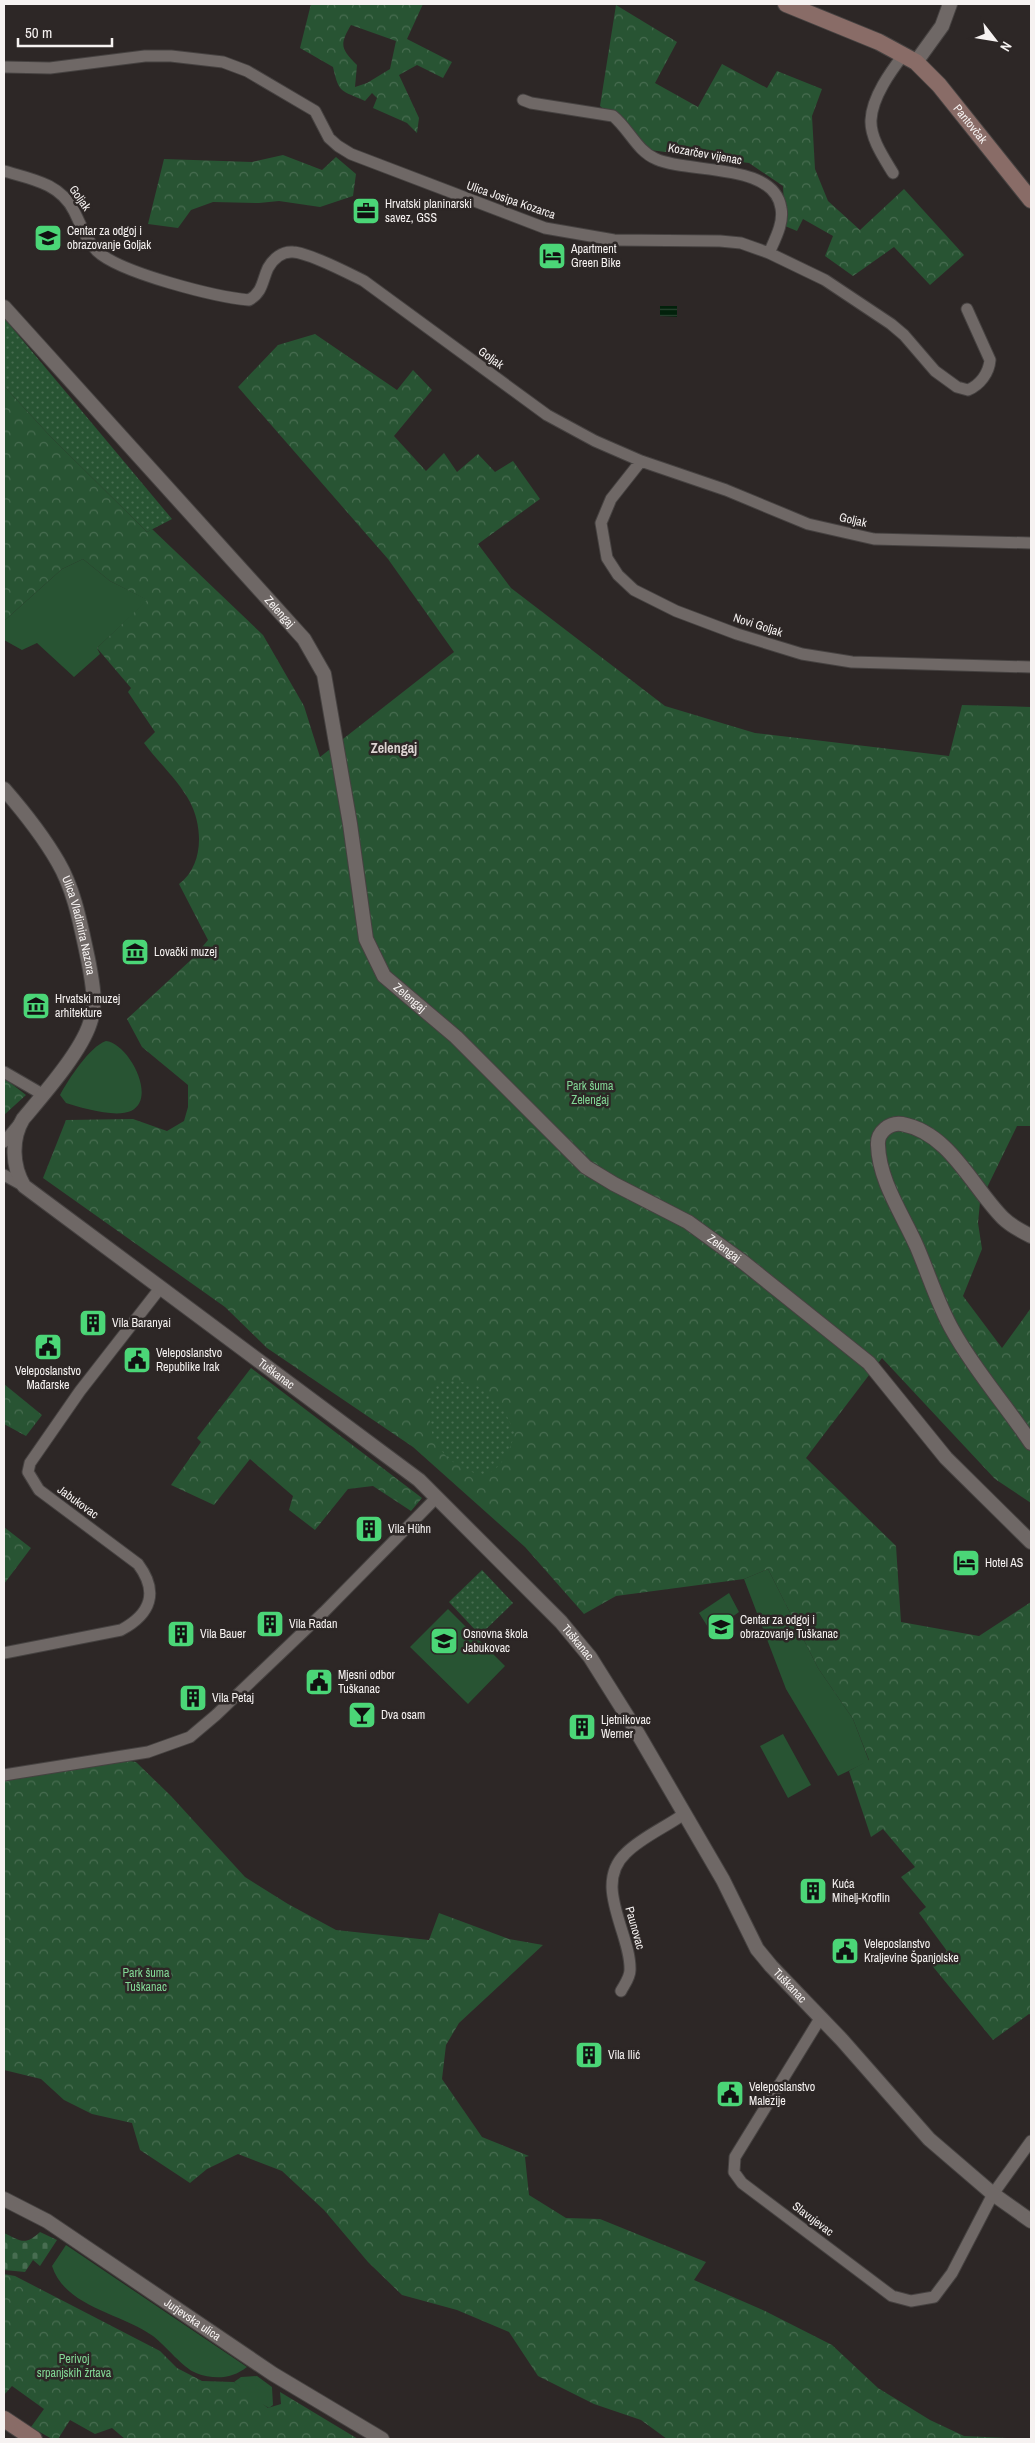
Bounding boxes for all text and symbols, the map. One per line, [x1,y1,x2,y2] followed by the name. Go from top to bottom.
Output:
[18,15,111,47] scale bar
[970,15,1020,65] north arrow
[25,22,52,43] text: 50 m
[996,39,1016,55] text: N
[950,101,991,147] street label: Pantovčak
[667,140,743,168] street label: Kozarčev vijenac
[464,177,558,223] street label: Ulica Josipa Kozarca
[65,182,95,214] street label: Goljak
[351,196,381,226] office icon: Hrvatski planinarski savez, GSS
[385,196,472,226] place label: Hrvatski planinarski savez, GSS
[33,223,63,253] school or university icon: Centar za odgoj i obrazovanje Goljak
[67,223,151,253] place label: Centar za odgoj i obrazovanje Goljak
[537,241,567,271] hotel icon: Apartment Green Bike
[570,241,621,271] place label: Apartment Green Bike
[475,343,507,373] street label: Goljak
[838,509,868,531] street label: Goljak
[261,593,298,631] street label: Zelengaj
[731,610,785,640] street label: Novi Goljak
[371,739,417,757] district label: Zelengaj
[58,873,99,977] street label: Ulica Vladimira Nazora
[120,937,150,967] museum icon: Lovački muzej
[154,944,217,960] place label: Lovački muzej
[390,979,429,1016] street label: Zelengaj
[21,991,51,1021] museum icon: Hrvatski muzej arhitekture
[55,991,120,1021] place label: Hrvatski muzej arhitekture
[566,1078,614,1108] park label: Park šuma Zelengaj
[704,1231,744,1266] street label: Zelengaj
[78,1308,108,1338] building icon: Vila Baranyai
[112,1315,171,1331] place label: Vila Baranyai
[33,1332,63,1362] public building icon: Veleposlanstvo Mađarske
[122,1345,152,1375] public building icon: Veleposlanstvo Republike Irak
[156,1345,222,1375] place label: Veleposlanstvo Republike Irak
[255,1355,298,1393] street label: Tuškanac
[15,1363,81,1393] place label: Veleposlanstvo Mađarske
[54,1482,102,1522] street label: Jabukovac
[354,1514,384,1544] building icon: Vila Hühn
[388,1521,431,1537] place label: Vila Hühn
[951,1548,981,1578] hotel icon: Hotel AS
[985,1555,1024,1571] place label: Hotel AS
[255,1609,285,1639] building icon: Vila Radan
[706,1612,736,1642] school or university icon: Centar za odgoj i obrazovanje Tuškanac
[740,1612,838,1642] place label: Centar za odgoj i obrazovanje Tuškanac
[289,1616,338,1632] place label: Vila Radan
[166,1619,196,1649] building icon: Vila Bauer
[558,1621,597,1664] street label: Tuškanac
[200,1626,247,1642] place label: Vila Bauer
[429,1626,459,1656] school or university icon: Osnovna škola Jabukovac
[463,1626,529,1656] place label: Osnovna škola Jabukovac
[304,1667,334,1697] public building icon: Mjesni odbor Tuškanac
[338,1667,396,1697] place label: Mjesni odbor Tuškanac
[178,1683,208,1713] building icon: Vila Petaj
[212,1690,254,1706] place label: Vila Petaj
[347,1700,377,1730] bar icon: Dva osam
[381,1707,425,1723] place label: Dva osam
[567,1712,597,1742] building icon: Ljetnikovac Werner
[601,1712,651,1742] place label: Ljetnikovac Werner
[798,1876,828,1906] building icon: Kuća Mihelj-Kroflin
[832,1876,890,1906] place label: Kuća Mihelj-Kroflin
[621,1905,649,1951] street label: Paunovac
[830,1936,860,1966] public building icon: Veleposlanstvo Kraljevine Španjolske
[864,1936,959,1966] place label: Veleposlanstvo Kraljevine Španjolske
[122,1965,170,1995] park label: Park šuma Tuškanac
[770,1965,810,2006] street label: Tuškanac
[574,2040,604,2070] building icon: Vila Ilić
[608,2047,640,2063] place label: Vila Ilić
[715,2079,745,2109] public building icon: Veleposlanstvo Malezije
[749,2079,815,2109] place label: Veleposlanstvo Malezije
[789,2198,837,2240] street label: Slavujevac
[161,2295,224,2345] street label: Jurjevska ulica
[37,2351,112,2381] park label: Perivoj srpanjskih žrtava

